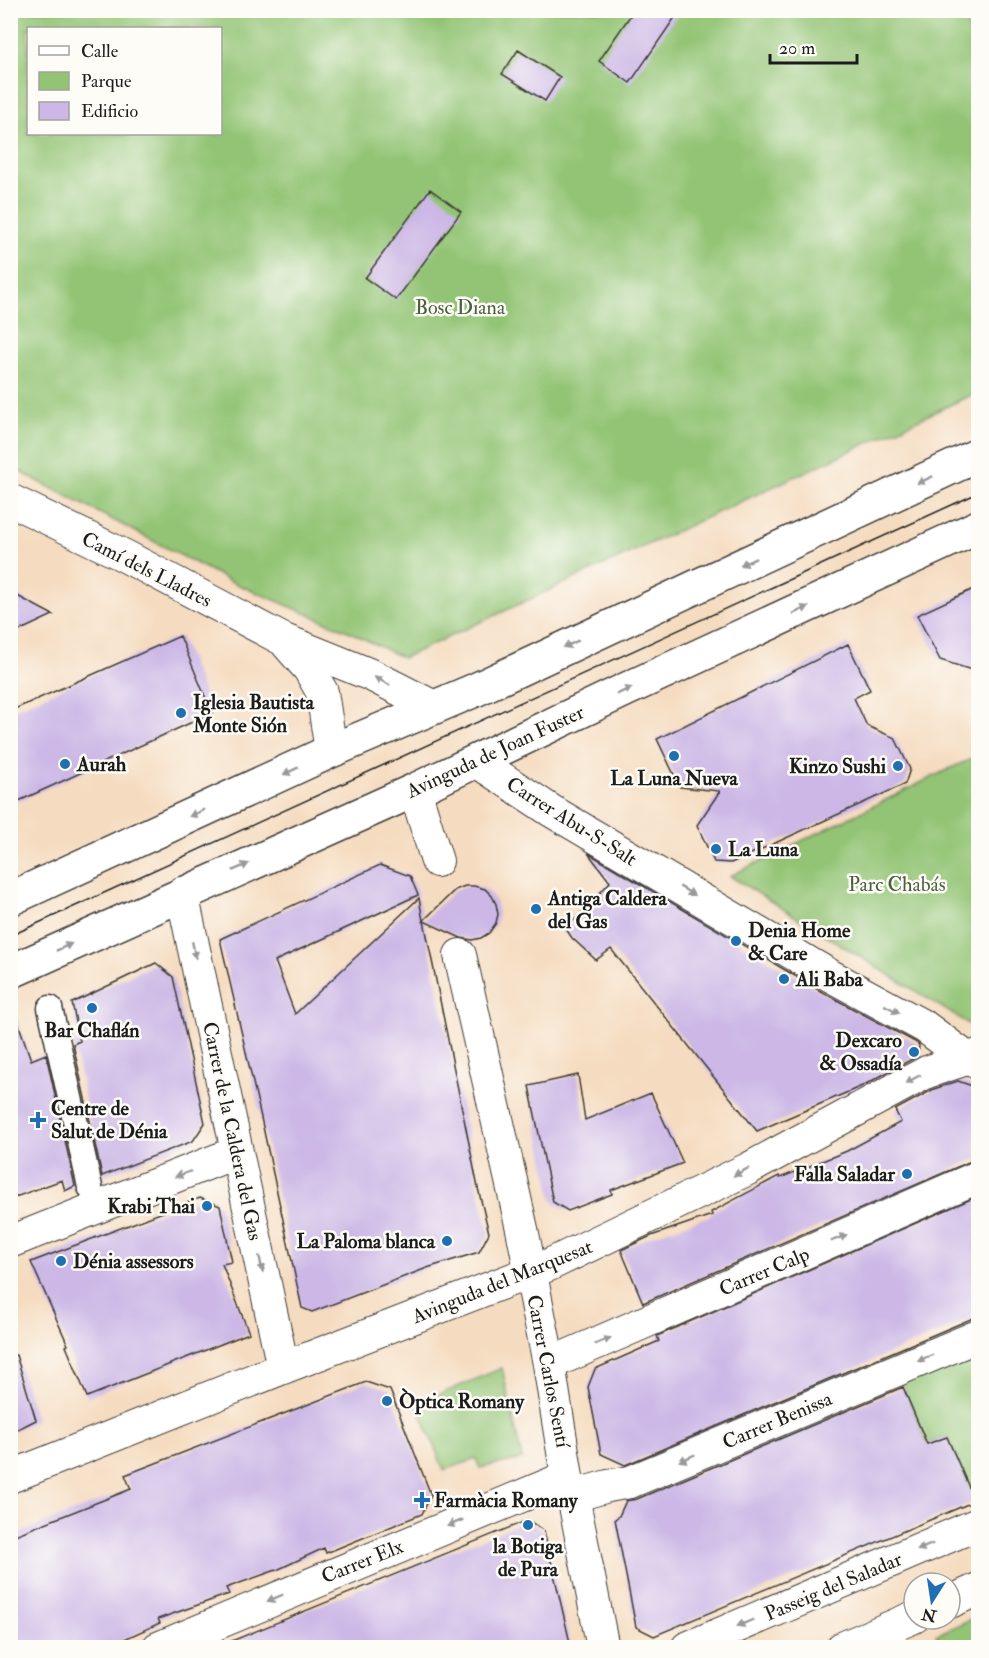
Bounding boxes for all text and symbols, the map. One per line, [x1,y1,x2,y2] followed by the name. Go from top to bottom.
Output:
[27,27,222,135] legend
[770,27,857,65] scale bar
[779,37,815,60] text: 20 m
[81,40,119,63] text: Calle
[81,70,132,93] text: Parque
[81,100,138,123] text: Edificio
[415,295,506,320] park label: Bosc Diana
[916,475,934,485] one-way arrow
[78,526,216,613] street label: Camí dels Lladres
[740,557,757,566] one-way arrow
[793,605,810,614] one-way arrow
[563,639,580,648] one-way arrow
[373,676,390,686] one-way arrow
[616,686,633,695] one-way arrow
[192,690,315,738] place label: Iglesia Bautista Monte Sión
[401,699,589,804] street label: Avinguda de Joan Fuster
[174,706,188,720] marker: Iglesia Bautista Monte Sión
[667,749,681,763] marker: La Luna Nueva
[76,752,127,777] place label: Aurah
[789,754,887,779] place label: Kinzo Sushi
[58,757,72,771] marker: Aurah
[891,759,905,773] marker: Kinzo Sushi
[283,766,300,775] one-way arrow
[610,766,738,791] place label: La Luna Nueva
[502,771,642,872] street label: Carrer Abu-S-Salt
[189,808,206,817] one-way arrow
[728,837,799,862] place label: La Luna
[709,842,723,856] marker: La Luna
[232,861,250,871] one-way arrow
[848,872,946,897] park label: Parc Chabás
[679,885,695,896] one-way arrow
[547,886,667,934] place label: Antiga Caldera del Gas
[529,902,543,916] marker: Antiga Caldera del Gas
[748,918,851,966] place label: Denia Home & Care
[729,934,743,948] marker: Denia Home & Care
[190,941,199,960] one-way arrow
[55,943,72,952] one-way arrow
[795,967,864,992] place label: Ali Baba
[777,972,791,986] marker: Ali Baba
[85,1001,99,1015] marker: Bar Chaflán
[884,1004,901,1014] one-way arrow
[44,1018,140,1043] place label: Bar Chaflán
[197,1019,268,1243] street label: Carrer de la Caldera del Gas
[819,1028,903,1076] place label: Dexcaro & Ossadía
[907,1045,921,1059] marker: Dexcaro & Ossadía
[904,1074,921,1084] one-way arrow
[51,1096,168,1144] place label: Centre de Salut de Dénia
[29,1111,47,1129] marker: Centre de Salut de Dénia
[794,1162,896,1187] place label: Falla Saladar
[733,1167,750,1177] one-way arrow
[900,1167,914,1181] marker: Falla Saladar
[174,1170,192,1179] one-way arrow
[107,1194,196,1219] place label: Krabi Thai
[200,1199,214,1213] marker: Krabi Thai
[296,1229,436,1254] place label: La Paloma blanca
[830,1233,848,1242] one-way arrow
[407,1234,596,1329] street label: Avinguda del Marquesat
[440,1234,454,1248] marker: La Paloma blanca
[715,1241,814,1303] street label: Carrer Calp
[73,1249,194,1274] place label: Dénia assessors
[54,1254,68,1268] marker: Dénia assessors
[257,1255,266,1274] one-way arrow
[521,1293,576,1451] street label: Carrer Carlos Sentí
[594,1336,612,1346] one-way arrow
[915,1353,933,1363] one-way arrow
[719,1386,836,1455] street label: Carrer Benissa
[399,1388,525,1415] place label: Òptica Romany
[380,1394,394,1408] marker: Òptica Romany
[677,1453,695,1463] one-way arrow
[434,1488,579,1514] place label: Farmàcia Romany
[415,1493,429,1507] marker: Farmàcia Romany
[521,1518,535,1532] marker: la Botiga de Pura
[446,1519,464,1528] one-way arrow
[318,1534,407,1589] street label: Carrer Elx
[492,1534,564,1582] place label: la Botiga de Pura
[915,1542,933,1552] one-way arrow
[761,1546,906,1627] street label: Passeig del Saladar
[902,1571,962,1631] north arrow
[266,1594,284,1603] one-way arrow
[919,1603,939,1626] text: N
[736,1619,754,1628] one-way arrow

